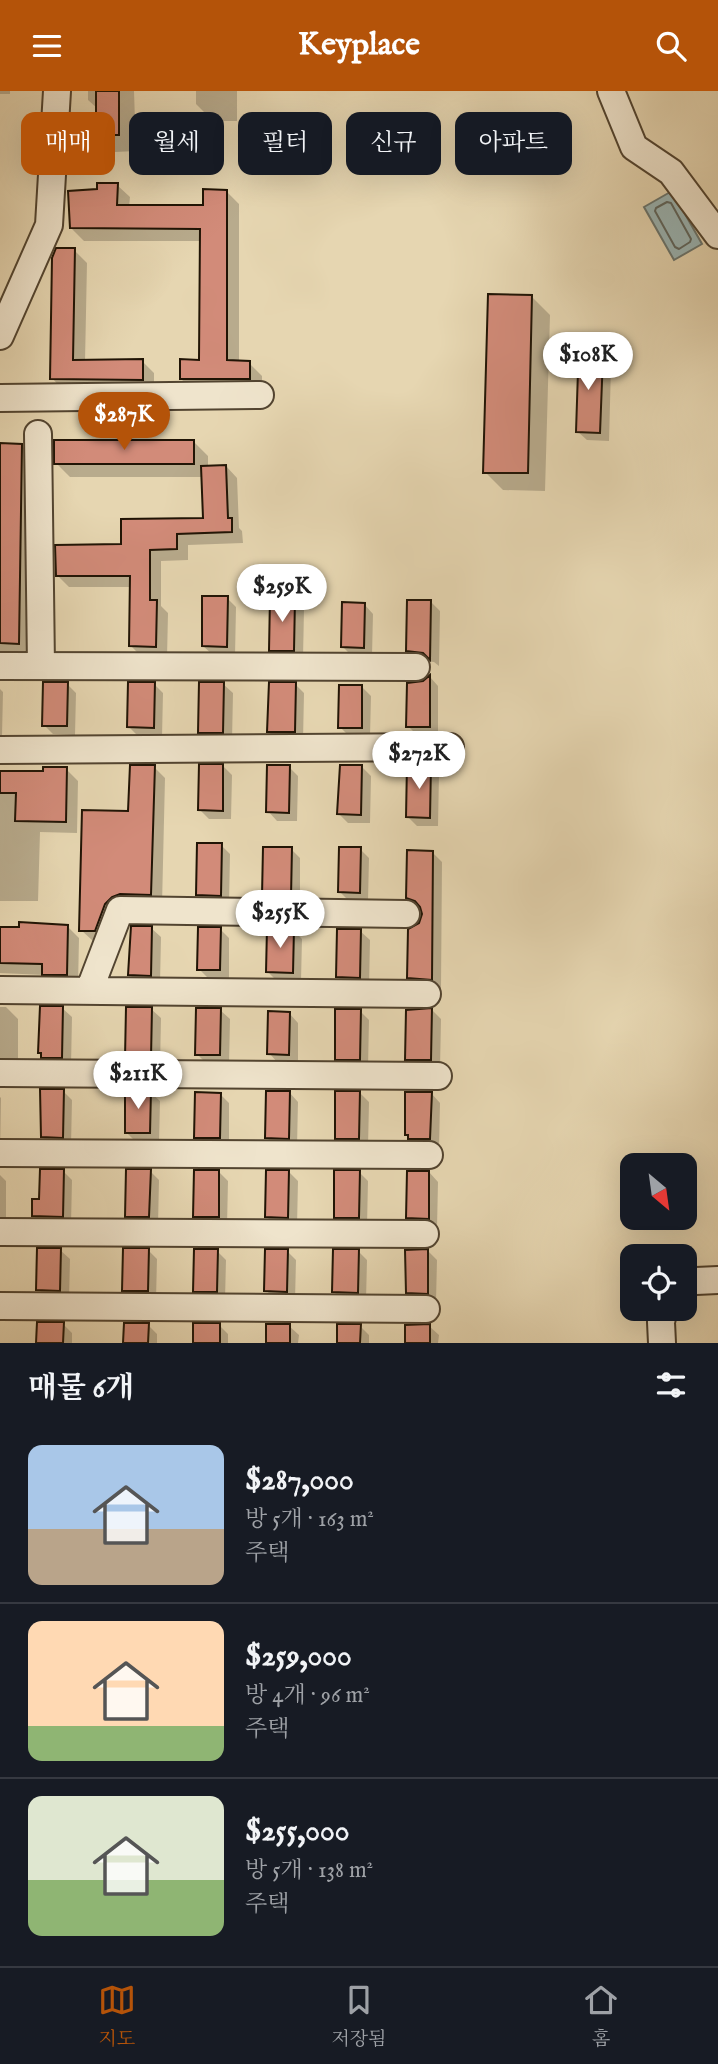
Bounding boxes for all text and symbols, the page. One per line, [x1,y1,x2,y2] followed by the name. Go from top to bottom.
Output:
[298,25,420,66] text: Keyplace
[28,27,66,65] icon: menu
[652,27,690,65] icon: search
[21,112,115,175] chip: 매매
[129,112,224,175] chip: 월세
[238,112,332,175] chip: 필터
[346,112,441,175] chip: 신규
[455,112,572,175] chip: 아파트
[539,333,637,392] pin: $108K
[559,340,617,369] text: $108K
[75,393,173,452] pin: $287K
[94,400,154,429] text: $287K
[233,565,331,624] pin: $259K
[253,572,311,601] text: $259K
[370,731,468,791] pin: $272K
[388,739,450,768] text: $272K
[231,891,329,950] pin: $255K
[252,898,308,927] text: $255K
[89,1051,187,1111] pin: $211K
[109,1059,167,1088] text: $211K
[620,1153,696,1230] north arrow
[620,1153,697,1321] map controls
[620,1244,697,1321] button: locate
[652,1366,690,1404] icon: filters
[28,1370,134,1408] text: 매물 6개
[245,1462,354,1500] text: $287,000
[84,1473,168,1557] icon: home
[245,1505,374,1534] text: 방 5개 · 163 m²
[245,1539,289,1568] text: 주택
[245,1638,352,1676] text: $259,000
[84,1649,168,1733] icon: home
[245,1681,370,1710] text: 방 4개 · 96 m²
[245,1715,289,1744] text: 주택
[245,1813,350,1851] text: $255,000
[84,1824,168,1908] icon: home
[245,1856,373,1885] text: 방 5개 · 138 m²
[245,1890,289,1919] text: 주택
[98,1981,136,2052] tab: 지도
[331,1981,387,2052] tab: 저장됨
[582,1981,620,2052] tab: 홈

